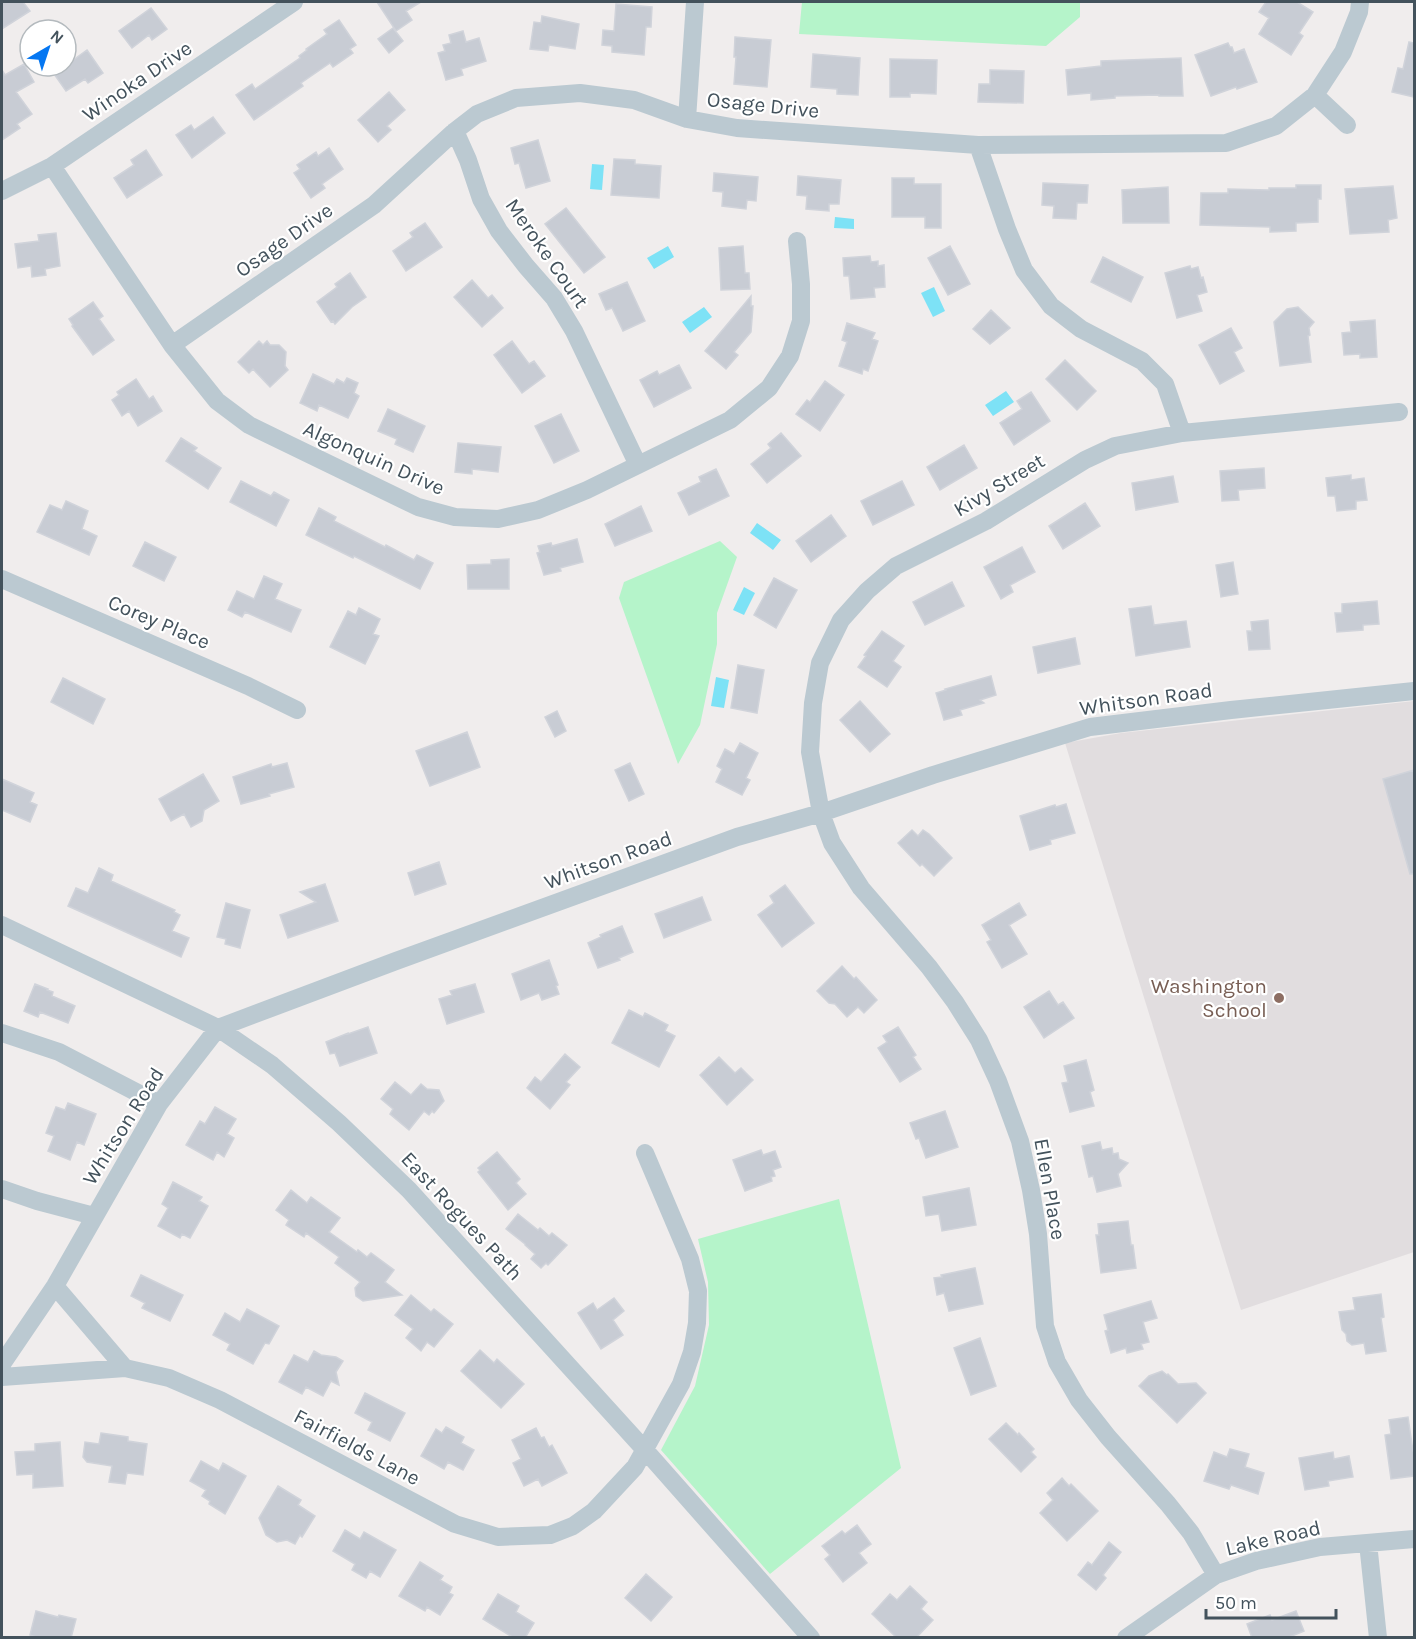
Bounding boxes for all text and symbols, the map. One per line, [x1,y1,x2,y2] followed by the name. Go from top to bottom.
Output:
[18,18,78,78] north arrow
[47,26,68,48] text: N
[78,36,196,126] street label: Winoka Drive
[706,87,820,123] street label: Osage Drive
[501,194,594,312] street label: Meroke Court
[231,198,337,282] street label: Osage Drive
[300,416,448,500] street label: Algonquin Drive
[949,448,1049,522] street label: Kivy Street
[105,590,213,654] street label: Corey Place
[1078,678,1214,720] street label: Whitson Road
[541,826,675,894] street label: Whitson Road
[1151,974,1267,1022] place label: Washington School
[1272,991,1286,1005] marker: Washington School
[77,1063,169,1189] street label: Whitson Road
[1029,1136,1071,1242] street label: Ellen Place
[396,1147,528,1285] street label: East Rogues Path
[290,1404,424,1490] street label: Fairfields Lane
[1223,1515,1323,1561] street label: Lake Road
[1206,1582,1336,1620] scale bar
[1215,1592,1257,1614] text: 50 m

